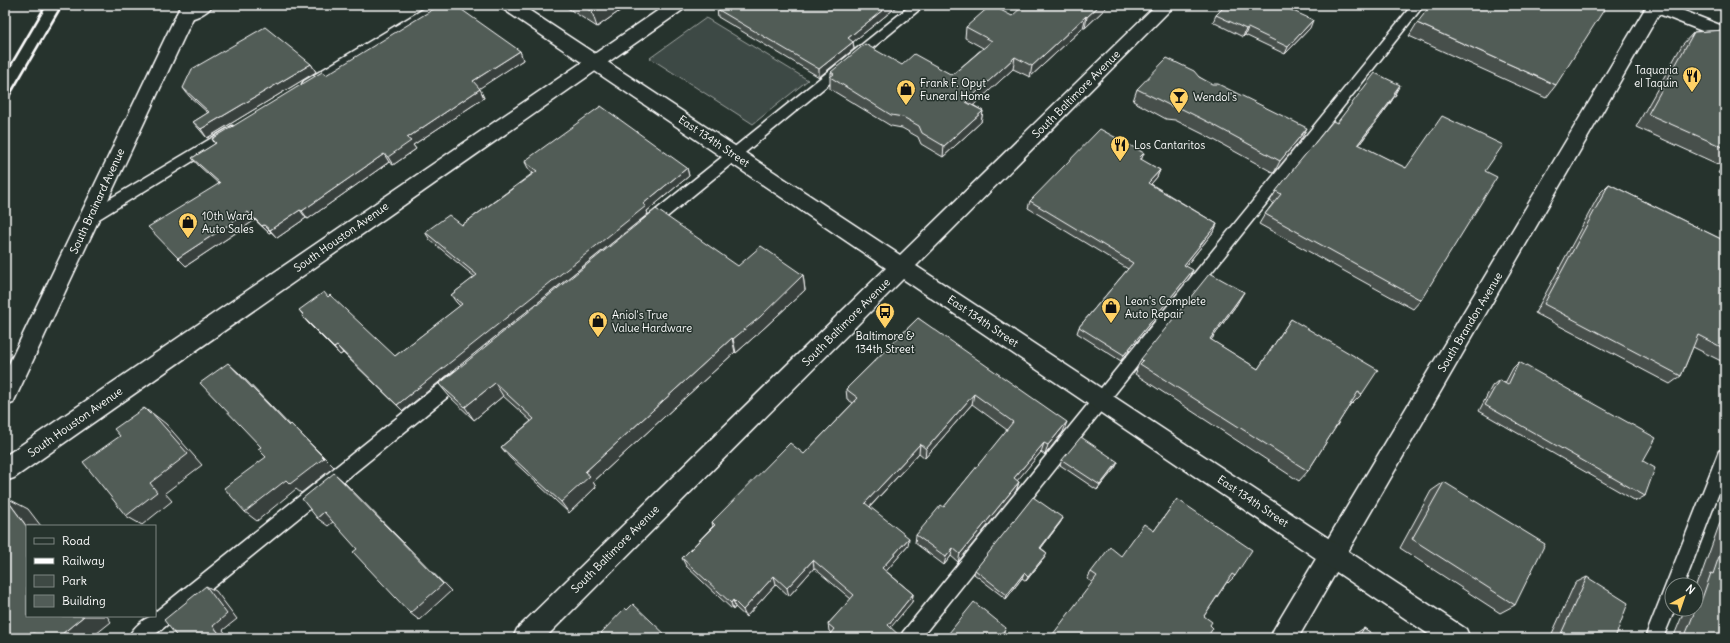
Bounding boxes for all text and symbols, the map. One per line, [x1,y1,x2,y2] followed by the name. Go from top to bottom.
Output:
[1029,47,1123,141] street label: South Baltimore Avenue
[1634,63,1678,90] place label: Taquaria el Taquin
[1681,65,1703,93] restaurant icon: Taquaria el Taquin
[920,76,990,103] place label: Frank F. Opyt Funeral Home
[895,78,917,106] shop icon: Frank F. Opyt Funeral Home
[1168,86,1190,114] bar icon: Wendol's
[1193,90,1237,104] place label: Wendol's
[676,112,753,170] street label: East 134th Street
[1109,134,1131,162] restaurant icon: Los Cantaritos
[1134,138,1205,152] place label: Los Cantaritos
[66,146,128,256] street label: South Brainard Avenue
[291,199,391,275] street label: South Houston Avenue
[202,209,254,236] place label: 10th Ward Auto Sales
[177,211,199,239] shop icon: 10th Ward Auto Sales
[1435,269,1505,375] street label: South Brandon Avenue
[799,275,893,369] street label: South Baltimore Avenue
[945,292,1022,350] street label: East 134th Street
[1125,294,1206,321] place label: Leon's Complete Auto Repair
[1100,296,1122,324] shop icon: Leon's Complete Auto Repair
[874,301,896,329] bus stop icon: Baltimore & 134th Street
[612,308,692,335] place label: Aniol's True Value Hardware
[587,310,609,338] shop icon: Aniol's True Value Hardware
[855,329,915,356] place label: Baltimore & 134th Street
[25,384,125,460] street label: South Houston Avenue
[1215,472,1292,530] street label: East 134th Street
[568,502,662,596] street label: South Baltimore Avenue
[26,525,156,617] legend
[62,533,90,548] text: Road
[62,553,105,568] text: Railway
[62,573,87,588] text: Park
[1664,577,1704,617] north arrow
[1683,582,1698,597] text: N
[62,593,106,608] text: Building

